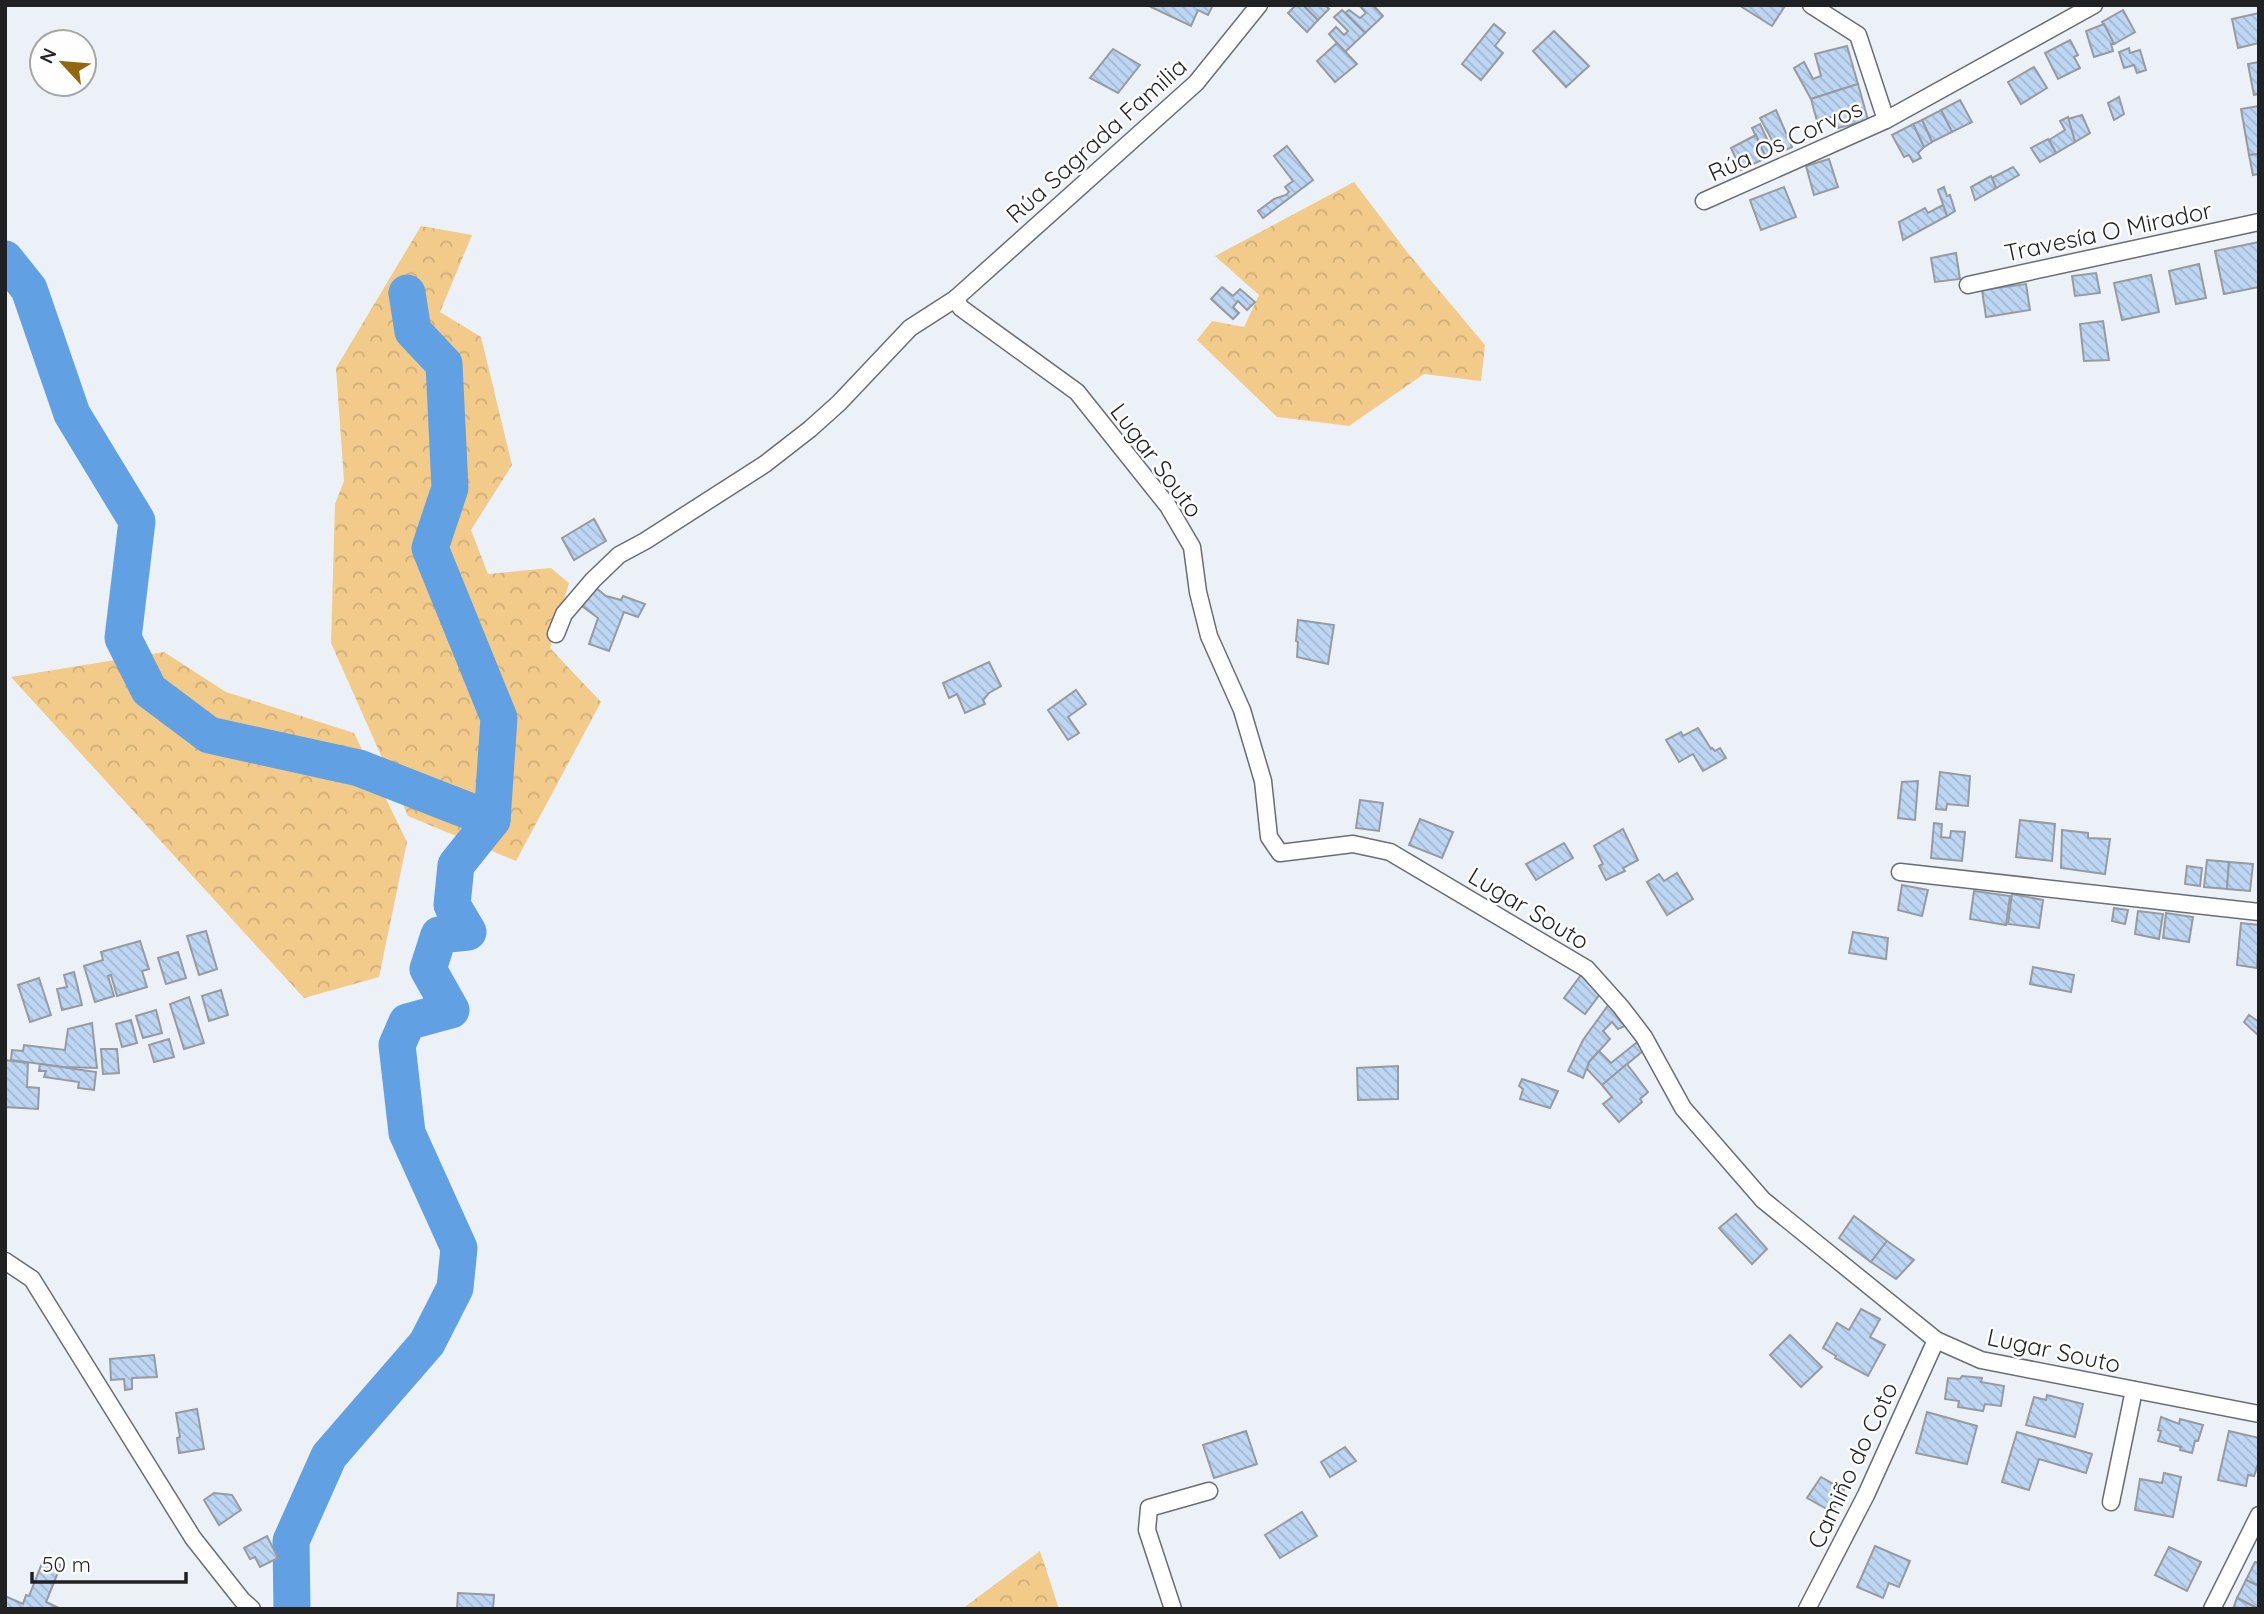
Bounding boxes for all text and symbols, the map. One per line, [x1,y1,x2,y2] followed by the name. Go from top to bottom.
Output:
[28,28,98,98] north arrow
[34,44,62,67] text: N
[1000,51,1192,229] street label: Rúa Sagrada Familia
[1703,93,1867,187] street label: Rúa Os Corvos
[2001,194,2215,268] street label: Travesía O Mirador
[1104,397,1210,523] street label: Lugar Souto
[1463,860,1595,956] street label: Lugar Souto
[1985,1321,2123,1379] street label: Lugar Souto
[1800,1377,1904,1553] street label: Camiño do Coto
[32,1540,186,1584] scale bar
[42,1551,91,1577] text: 50 m

